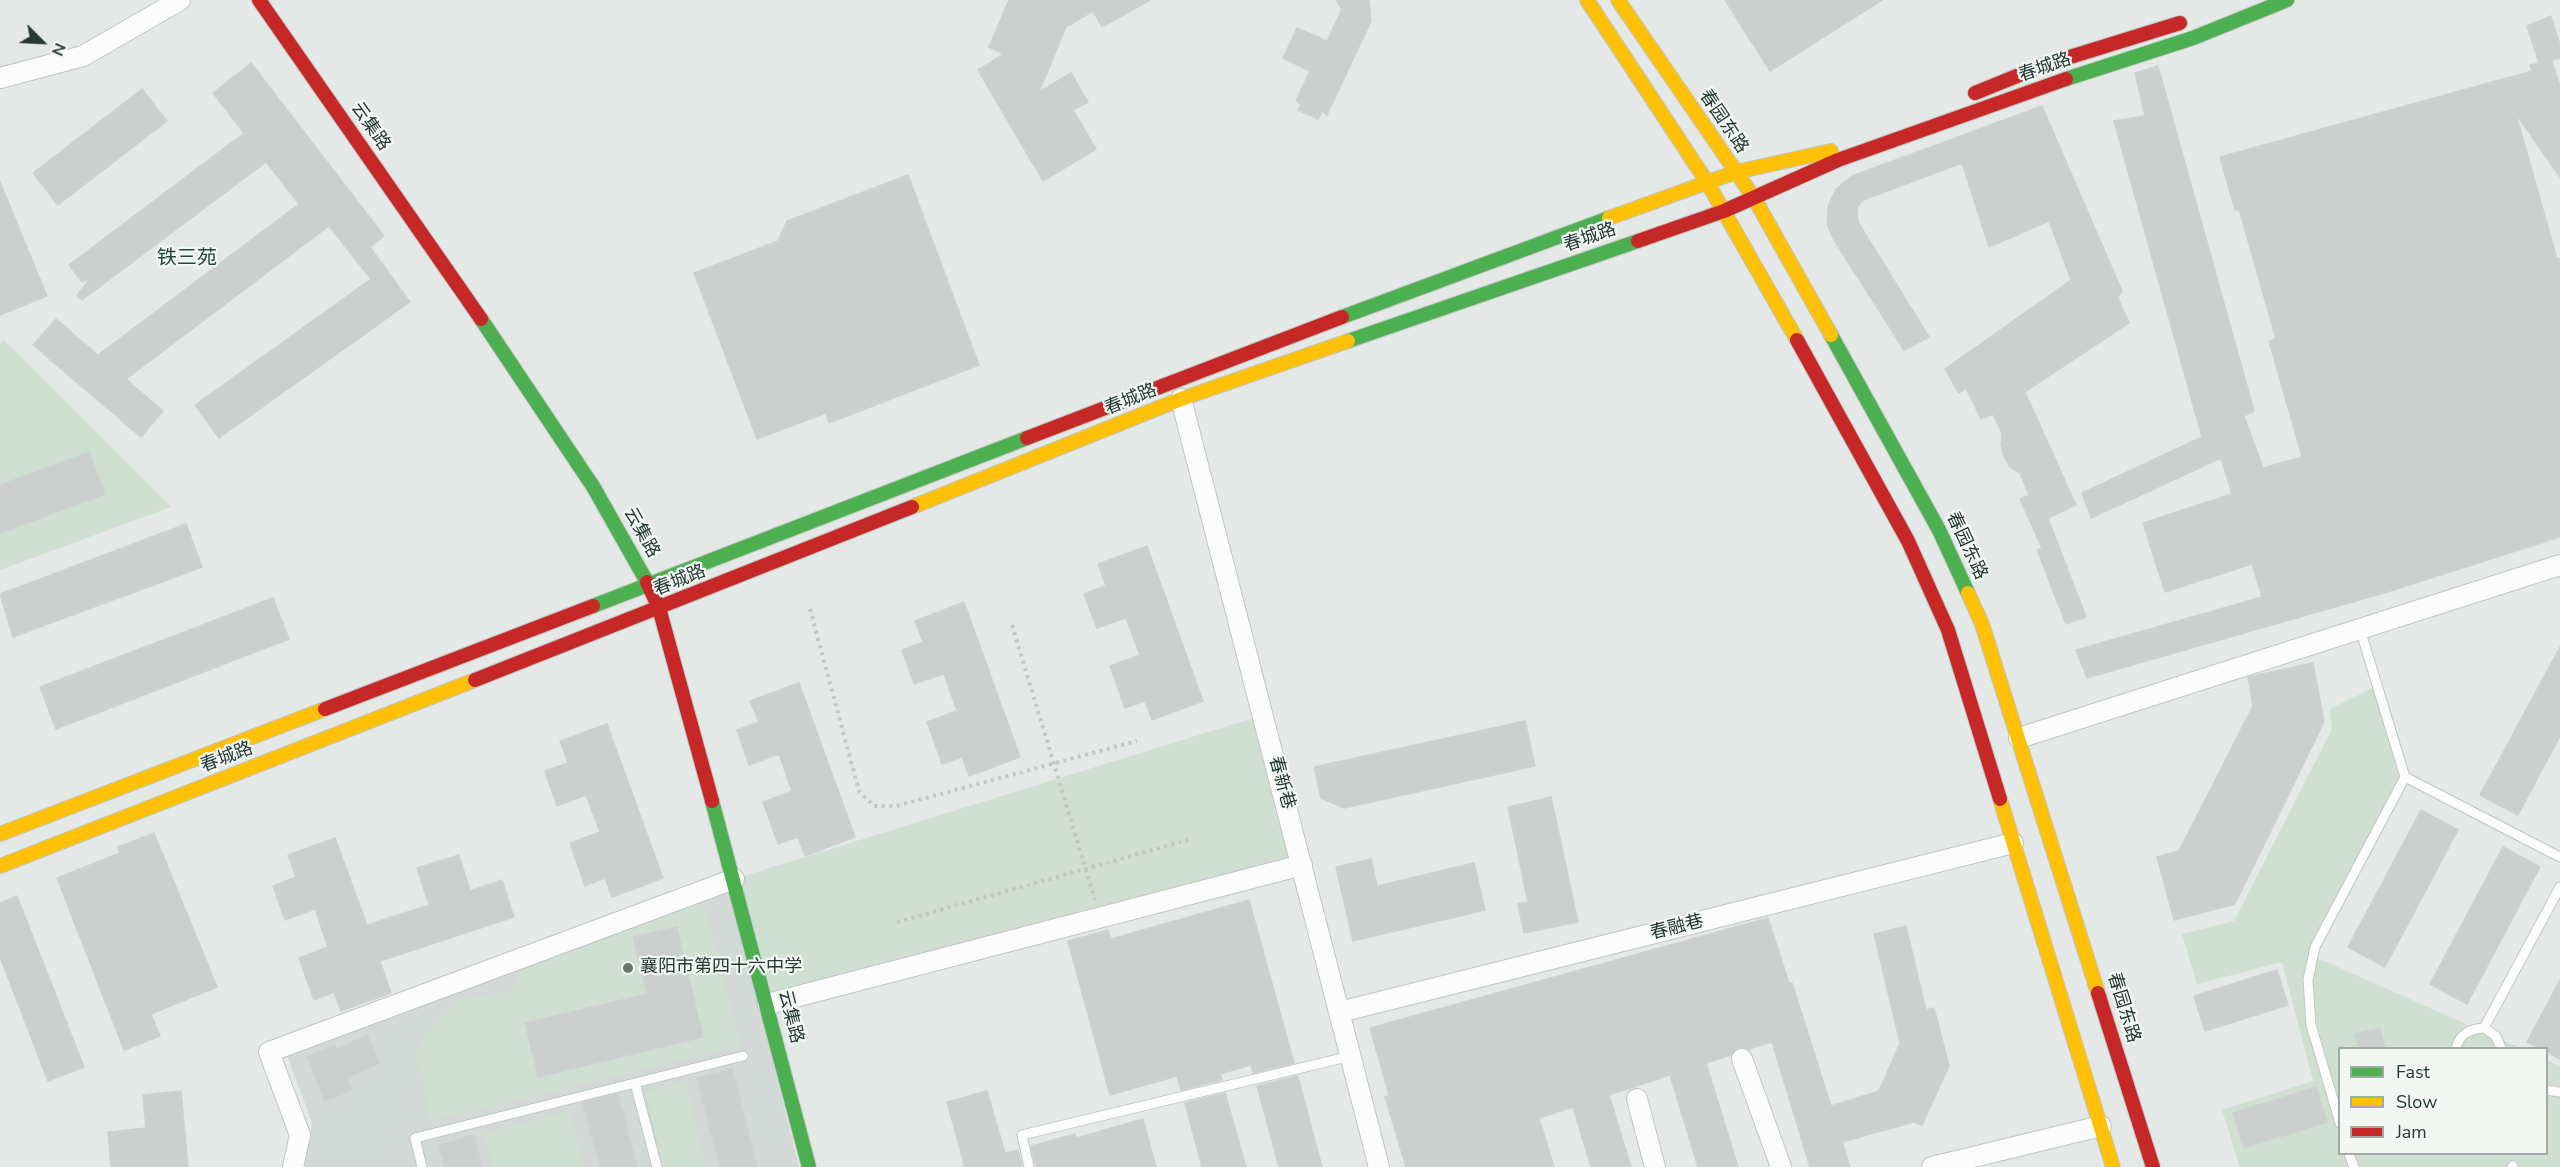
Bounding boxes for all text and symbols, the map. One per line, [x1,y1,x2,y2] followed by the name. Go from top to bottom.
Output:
[12,12,72,72] north arrow
[46,39,71,59] text: N
[2016,49,2074,87] street label: 春城路
[1694,86,1752,158] street label: 春园东路
[346,99,394,155] street label: 云集路
[1561,219,1619,257] street label: 春城路
[157,247,217,271] district label: 铁三苑
[1102,380,1160,420] street label: 春城路
[618,504,664,562] street label: 云集路
[1941,509,1991,583] street label: 春园东路
[651,561,709,601] street label: 春城路
[198,738,256,778] street label: 春城路
[1264,754,1298,812] street label: 春新巷
[1648,911,1706,945] street label: 春融巷
[640,957,802,979] place label: 襄阳市第四十六中学
[621,961,635,975] marker: 襄阳市第四十六中学
[2102,970,2144,1046] street label: 春园东路
[773,988,807,1046] street label: 云集路
[2338,1047,2548,1155] legend
[2396,1060,2430,1084] text: Fast
[2396,1090,2437,1114] text: Slow
[2396,1120,2427,1144] text: Jam

